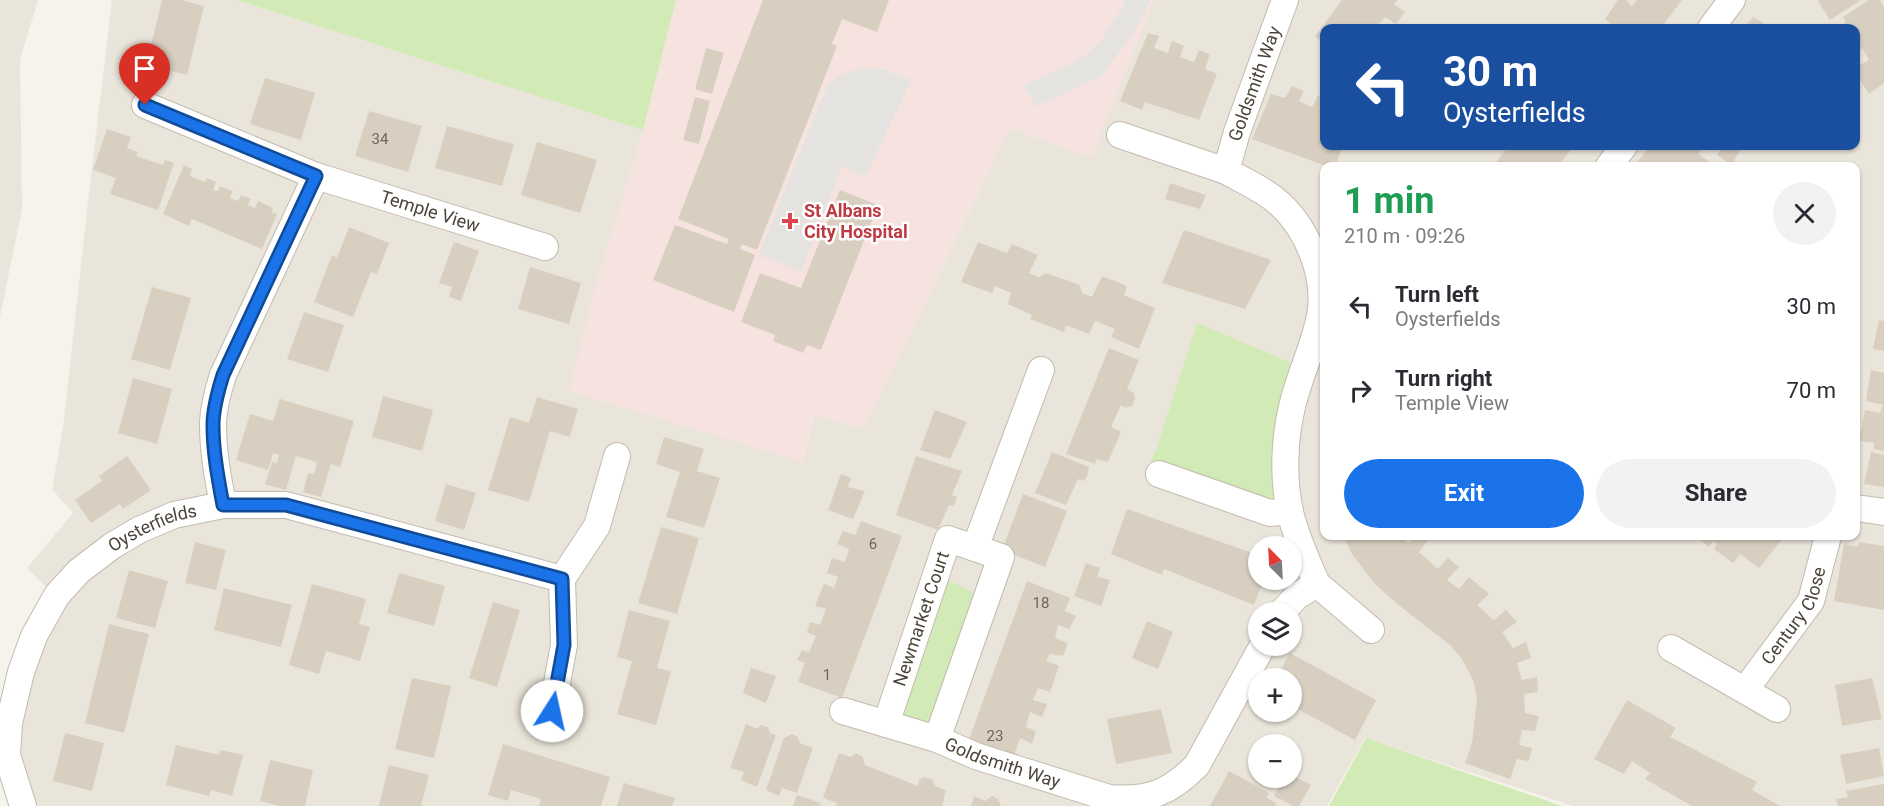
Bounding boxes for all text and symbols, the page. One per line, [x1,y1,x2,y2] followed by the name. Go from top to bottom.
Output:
[1224,23,1285,143] street label: Goldsmith Way
[119,43,170,105] pin
[1443,47,1538,96] text: 30 m
[1344,48,1422,126] icon: left
[128,52,161,85] icon: arrive
[1443,97,1586,129] text: Oysterfields
[372,130,389,148] house number: 34
[1344,180,1435,222] text: 1 min
[1773,182,1836,245] button: close
[378,186,483,236] street label: Temple View
[804,200,908,242] place label: St Albans City Hospital
[781,212,799,230] marker: St Albans City Hospital
[1344,224,1465,248] text: 210 m · 09:26
[1395,282,1479,307] text: Turn left
[1344,290,1377,323] icon: left
[1787,294,1836,319] text: 30 m
[1395,307,1501,331] text: Oysterfields
[1395,366,1492,391] text: Turn right
[1344,374,1377,407] icon: right
[1787,378,1836,403] text: 70 m
[1395,391,1509,415] text: Temple View
[1344,459,1584,528] button: Exit
[1596,459,1836,528] button: Share
[104,500,198,556] street label: Oysterfields
[869,535,877,553] house number: 6
[1248,536,1302,590] north arrow
[1248,536,1302,788] map controls
[888,548,953,689] street label: Newmarket Court
[1757,564,1830,668] street label: Century Close
[1033,594,1049,612] house number: 18
[1248,602,1302,656] button: layers
[823,666,831,684] house number: 1
[1248,668,1302,722] button: +
[520,679,584,743] position arrow
[987,727,1003,745] house number: 23
[942,733,1063,792] street label: Goldsmith Way
[1248,734,1302,788] button: −

